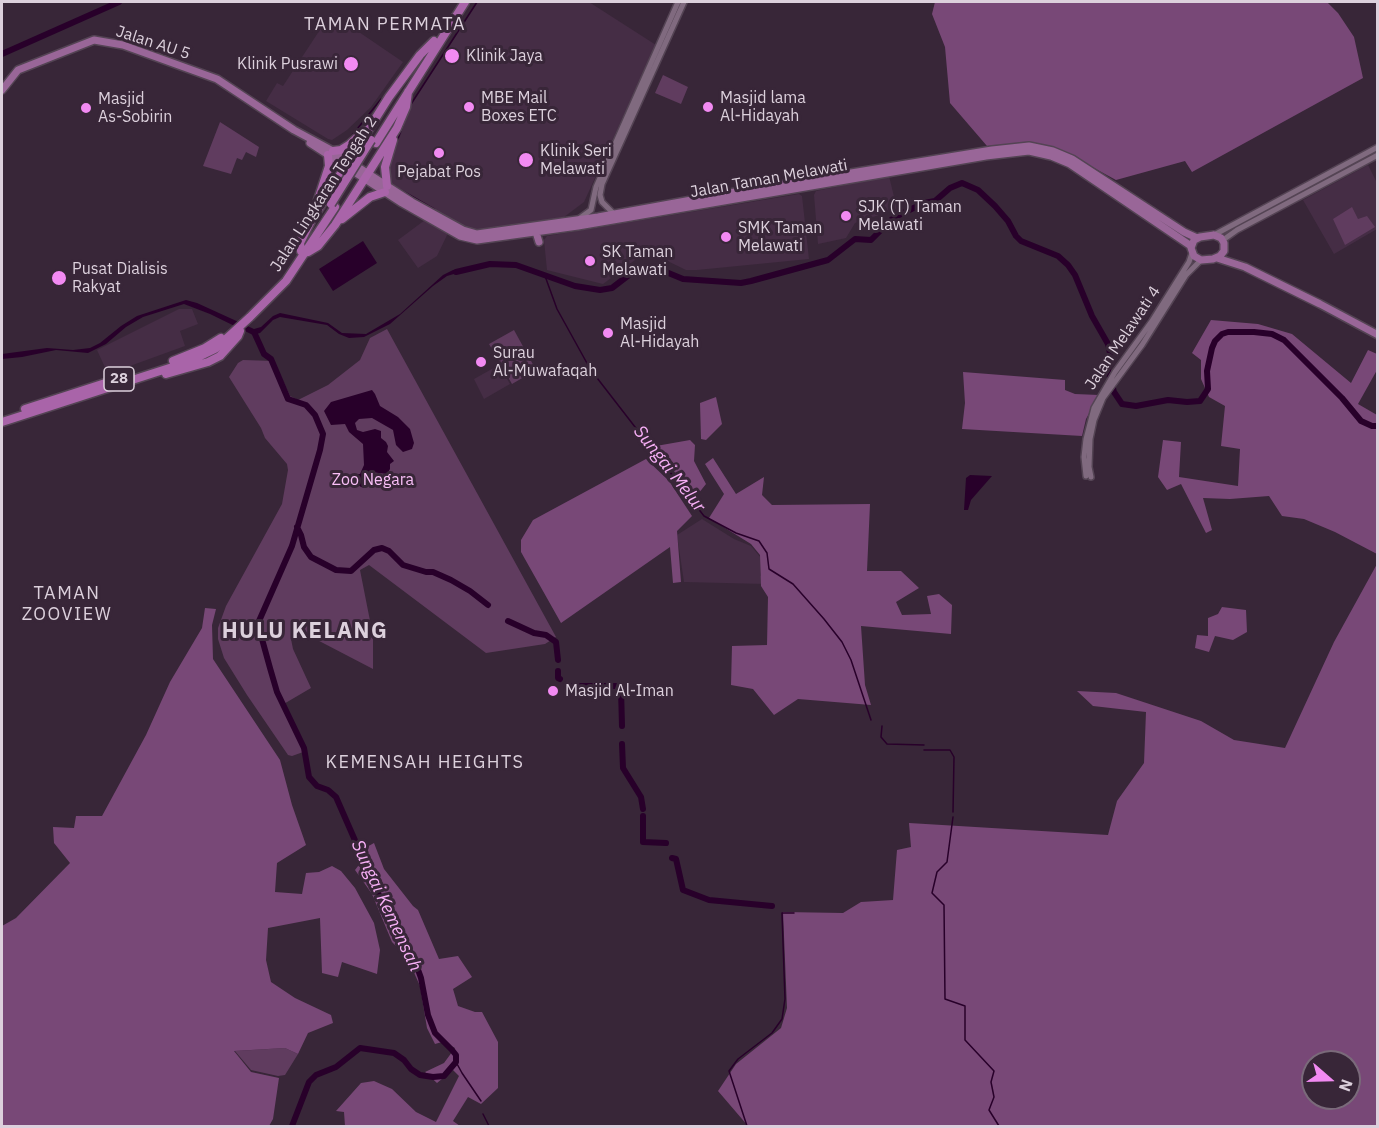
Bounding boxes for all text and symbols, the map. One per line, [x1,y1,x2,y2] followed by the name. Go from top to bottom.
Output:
[304,14,466,36] district label: TAMAN PERMATA
[114,22,192,64] street label: Jalan AU 5
[466,46,543,66] place label: Klinik Jaya
[443,47,461,65] marker: Klinik Jaya
[237,54,338,74] place label: Klinik Pusrawi
[342,55,360,73] marker: Klinik Pusrawi
[481,88,557,126] place label: MBE Mail Boxes ETC
[720,88,806,126] place label: Masjid lama Al-Hidayah
[98,89,172,127] place label: Masjid As-Sobirin
[462,100,476,114] marker: MBE Mail Boxes ETC
[701,100,715,114] marker: Masjid lama Al-Hidayah
[79,101,93,115] marker: Masjid As-Sobirin
[267,113,381,275] street label: Jalan Lingkaran Tengah 2
[540,141,612,179] place label: Klinik Seri Melawati
[432,146,446,160] marker: Pejabat Pos
[517,151,535,169] marker: Klinik Seri Melawati
[689,156,849,202] street label: Jalan Taman Melawati
[397,162,481,182] place label: Pejabat Pos
[858,197,962,235] place label: SJK (T) Taman Melawati
[839,209,853,223] marker: SJK (T) Taman Melawati
[738,218,822,256] place label: SMK Taman Melawati
[719,230,733,244] marker: SMK Taman Melawati
[602,242,673,280] place label: SK Taman Melawati
[583,254,597,268] marker: SK Taman Melawati
[72,259,168,297] place label: Pusat Dialisis Rakyat
[50,269,68,287] marker: Pusat Dialisis Rakyat
[1081,283,1165,393] street label: Jalan Melawati 4
[620,314,699,352] place label: Masjid Al-Hidayah
[601,326,615,340] marker: Masjid Al-Hidayah
[493,343,597,381] place label: Surau Al-Muwafaqah
[474,355,488,369] marker: Surau Al-Muwafaqah
[104,367,134,391] road number: 28
[628,421,710,517] water label: Sungai Melur
[332,470,414,490] park label: Zoo Negara
[22,583,112,626] district label: TAMAN ZOOVIEW
[222,619,388,645] district label: HULU KELANG
[565,681,674,701] place label: Masjid Al-Iman
[546,684,560,698] marker: Masjid Al-Iman
[326,752,524,774] district label: KEMENSAH HEIGHTS
[346,837,426,975] water label: Sungai Kemensah
[1301,1050,1361,1110] north arrow
[1335,1077,1357,1094] text: N

